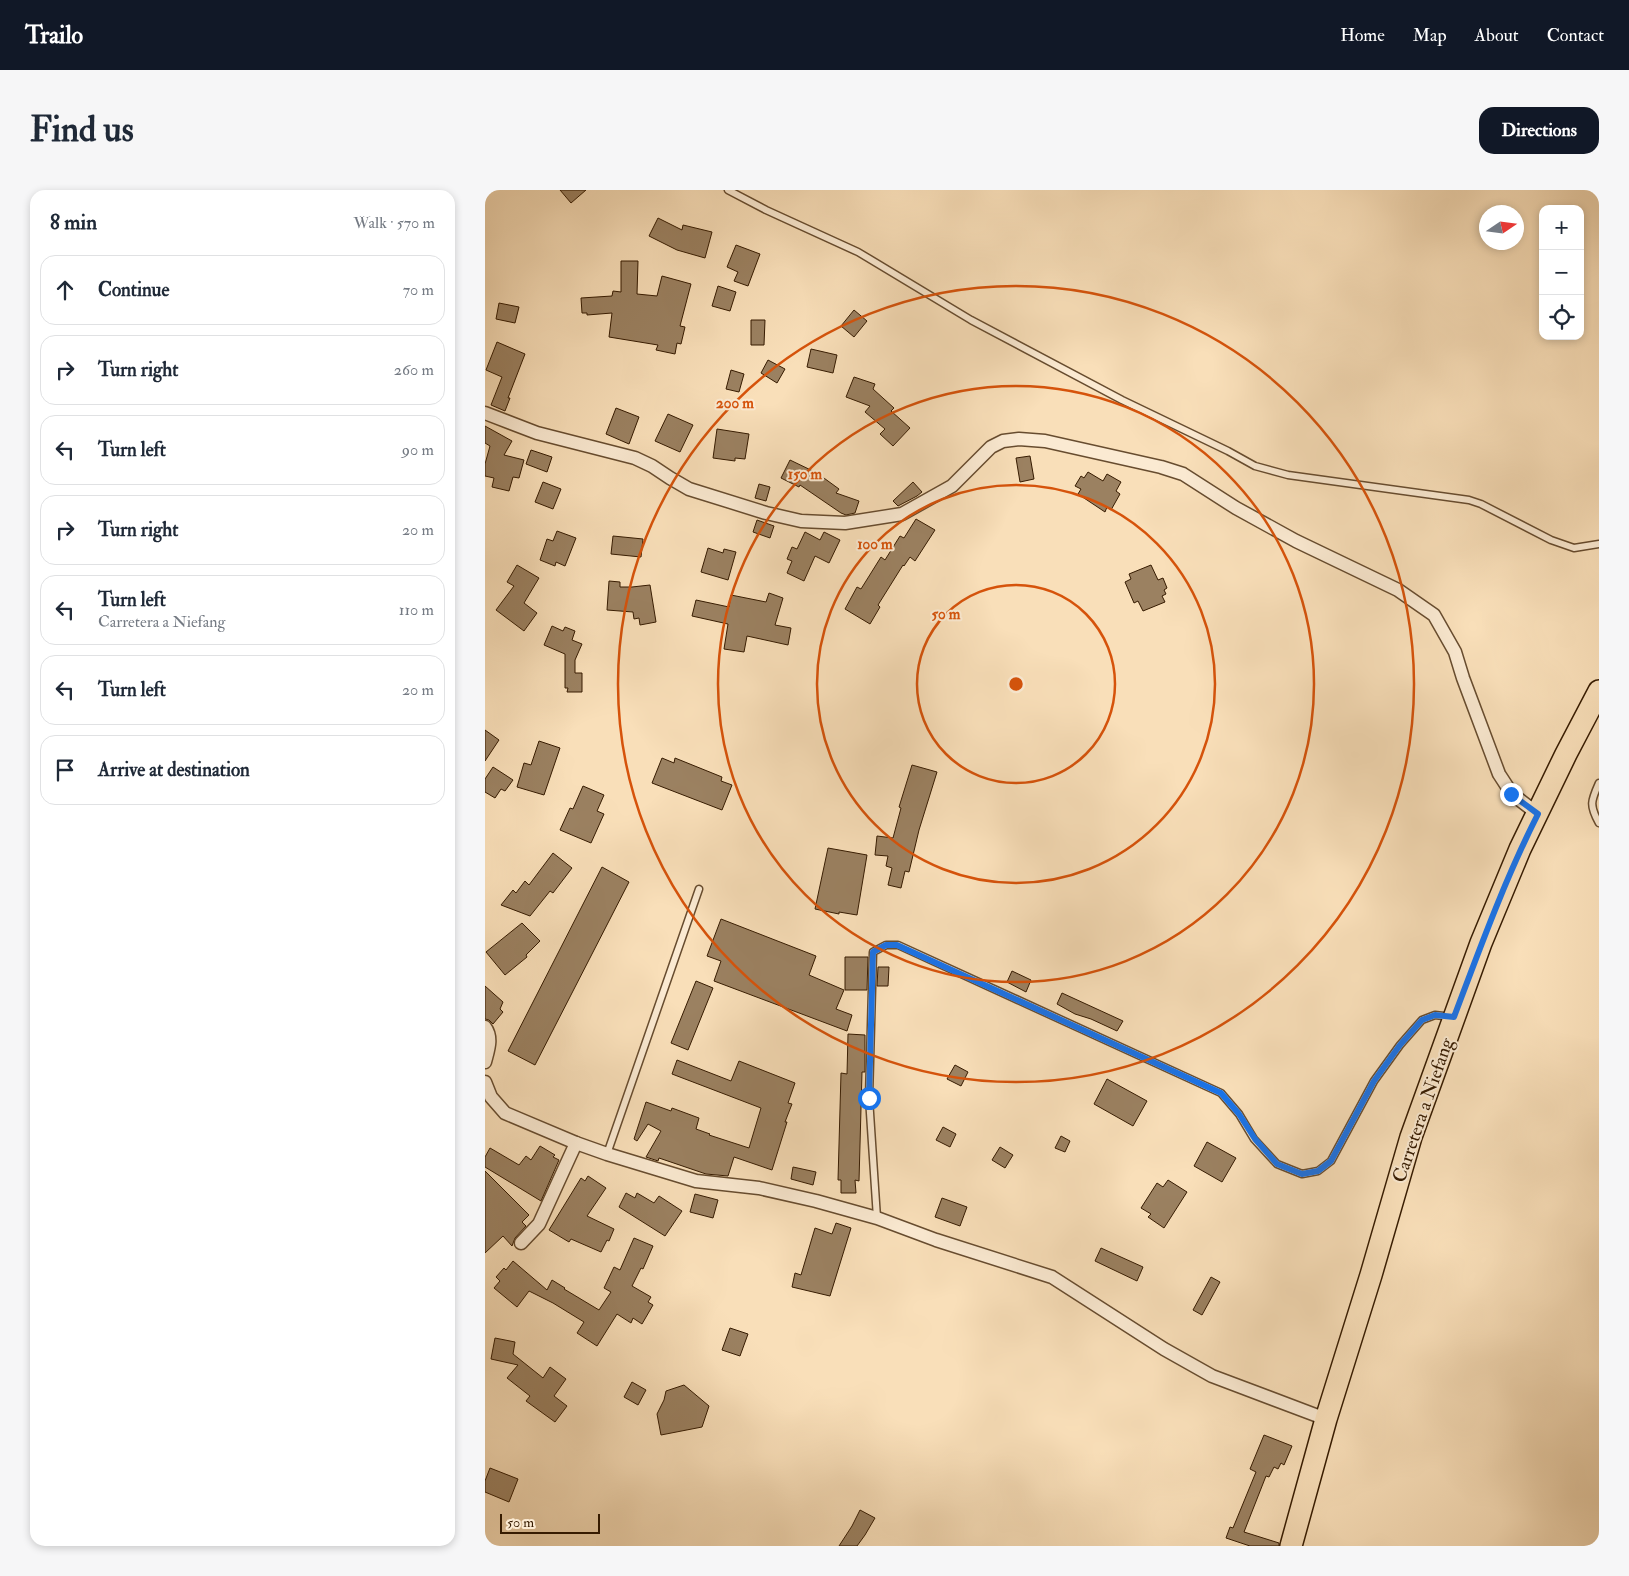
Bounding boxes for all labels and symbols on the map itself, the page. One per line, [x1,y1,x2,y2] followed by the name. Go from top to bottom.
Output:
[1479,205,1524,250] north arrow
[716,394,754,413] text: 200 m
[788,465,822,484] text: 150 m
[857,535,893,554] text: 100 m
[932,605,961,624] text: 50 m
[1007,675,1025,693] centre of rings
[1500,783,1523,806] route end
[1387,1034,1459,1186] street label: Carretera a Niefang
[858,1087,881,1110] route start
[500,1511,600,1534] scale bar

